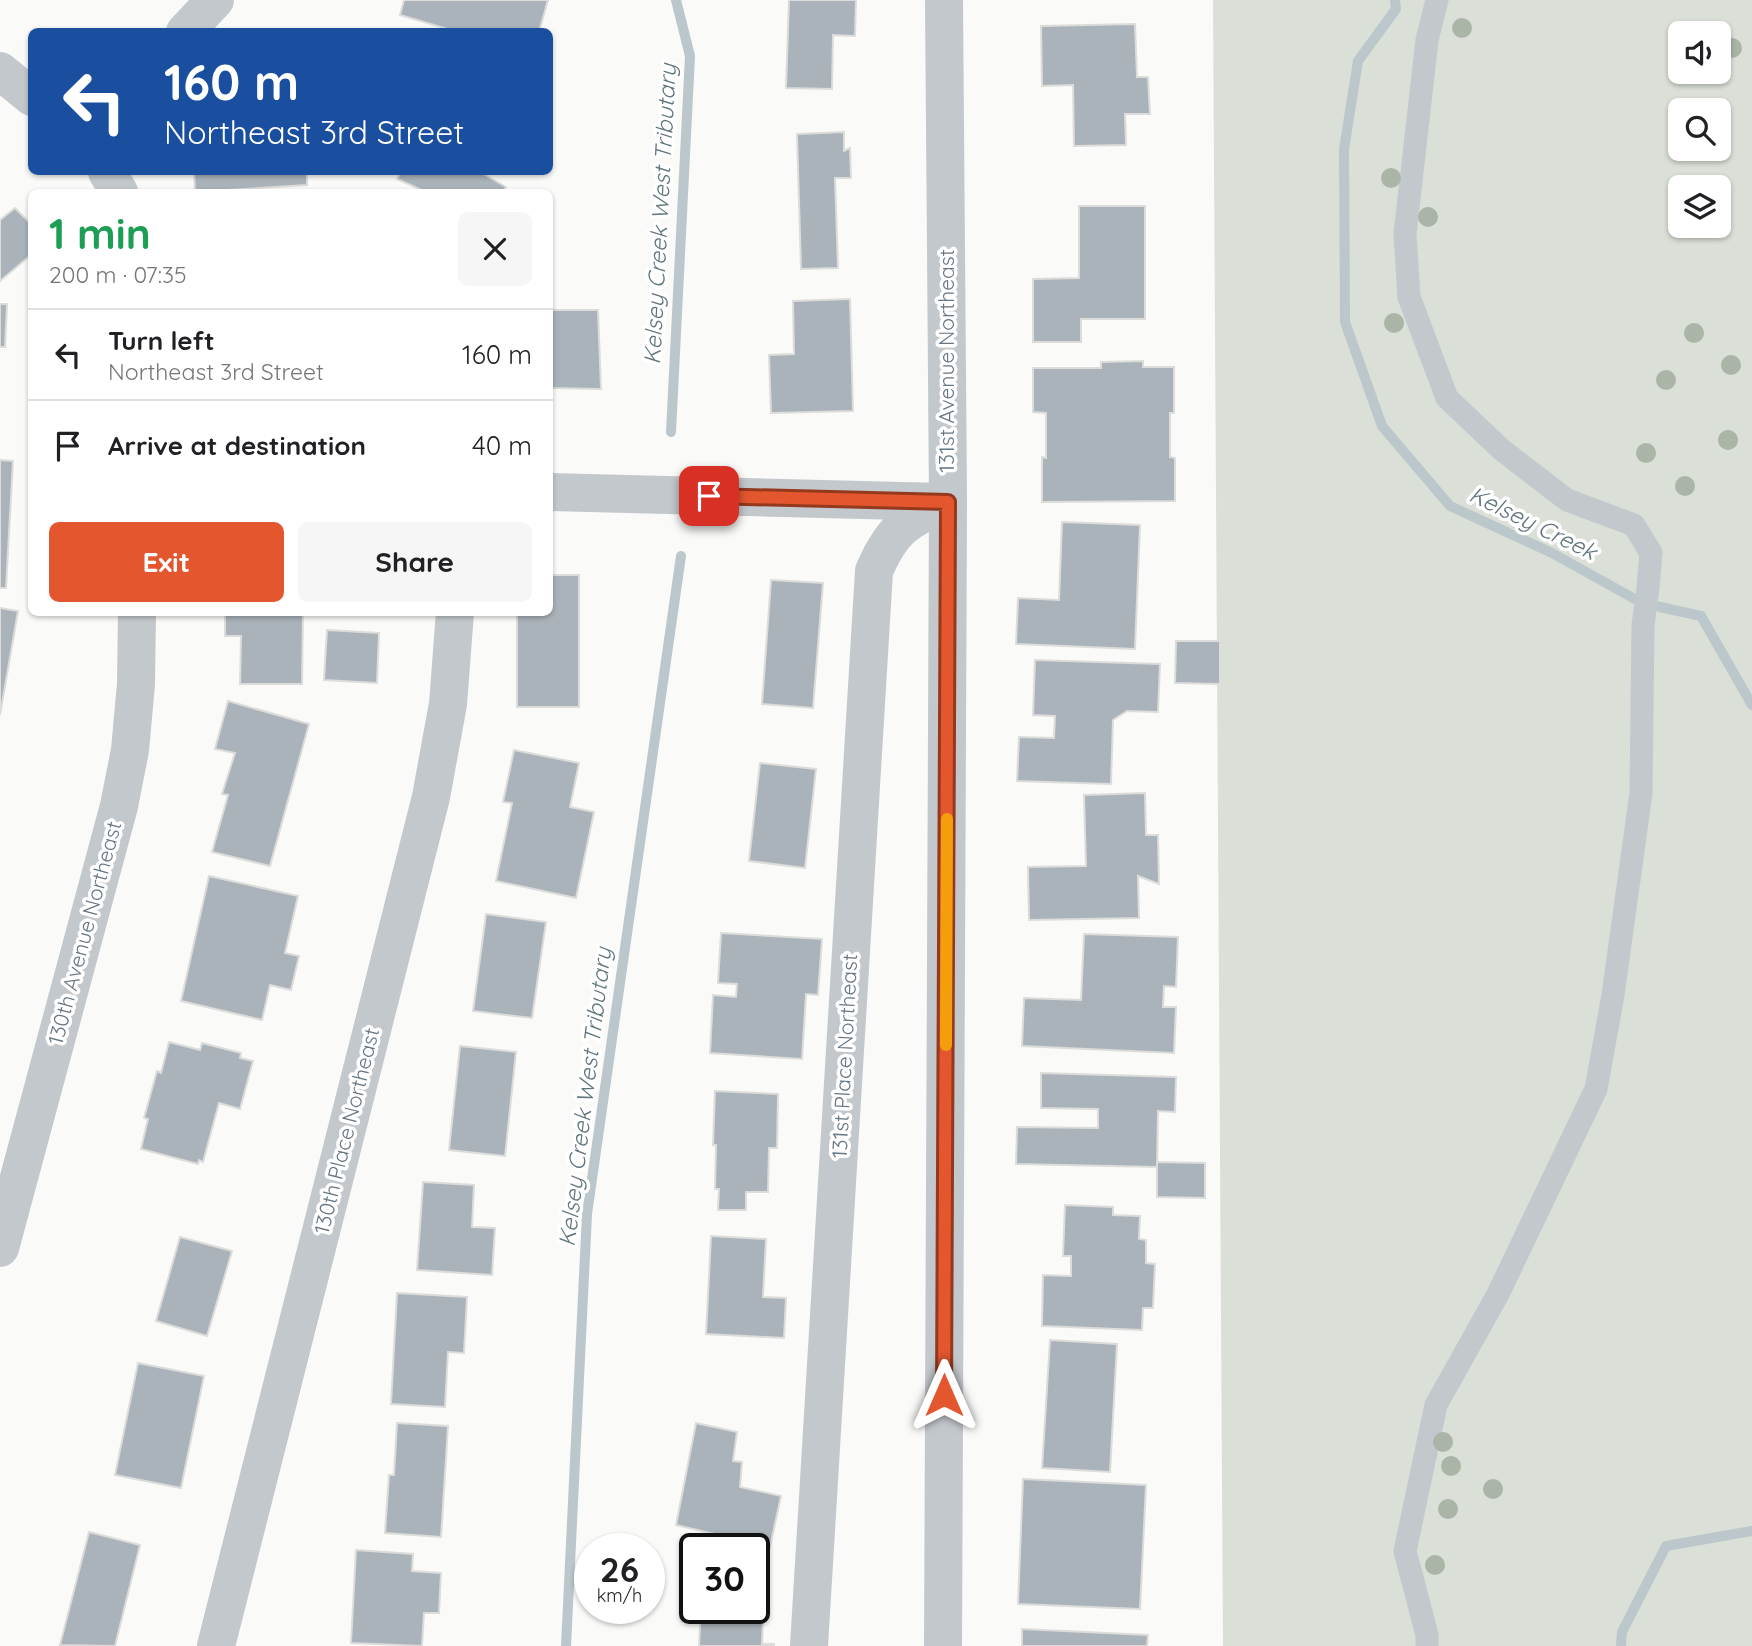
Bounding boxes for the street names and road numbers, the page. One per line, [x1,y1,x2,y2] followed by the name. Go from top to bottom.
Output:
[933,249,959,473] street label: 131st Avenue Northeast
[42,818,126,1047] street label: 130th Avenue Northeast
[826,953,862,1159] street label: 131st Place Northeast
[308,1025,384,1236] street label: 130th Place Northeast

